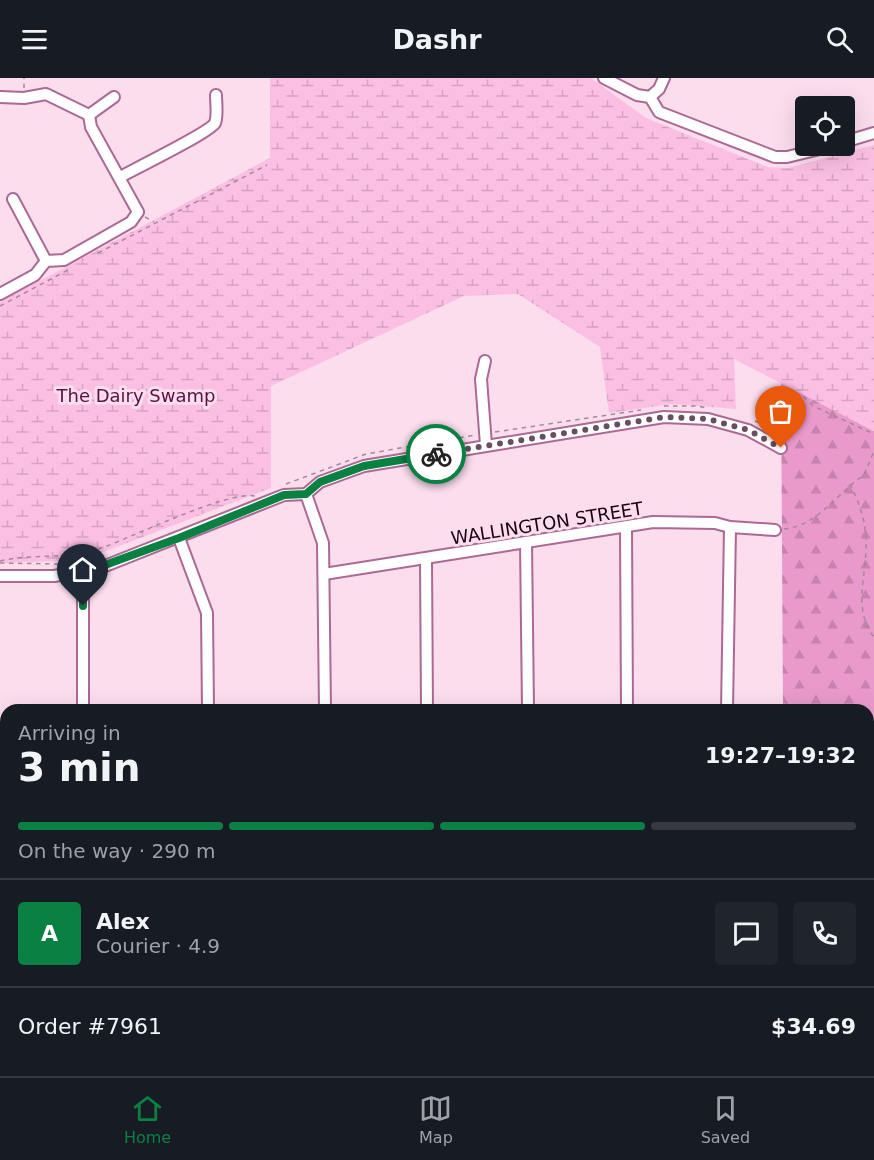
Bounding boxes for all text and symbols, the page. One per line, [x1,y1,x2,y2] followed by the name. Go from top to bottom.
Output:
[18,23,51,56] icon: menu
[823,23,856,56] icon: search
[392,24,482,55] text: Dashr
[795,96,855,156] map controls
[795,96,855,156] button: locate
[55,385,216,406] park label: The Dairy Swamp
[755,386,806,448] pin
[764,395,797,428] icon: bag
[406,424,466,484] courier
[420,438,453,471] icon: bike
[449,497,646,549] street label: WALLINGTON STREET
[57,544,108,606] pin
[66,553,99,586] icon: home
[18,721,121,745] text: Arriving in
[705,743,856,768] text: 19:27–19:32
[18,745,140,790] text: 3 min
[18,839,216,863] text: On the way · 290 m
[715,902,778,965] button: chat
[793,902,856,965] button: phone
[96,909,150,934] text: Alex
[41,921,58,946] text: A
[96,934,220,958] text: Courier · 4.9
[18,1014,162,1039] text: Order #7961
[771,1014,856,1039] text: $34.69
[124,1092,171,1147] tab: Home
[419,1092,453,1147] tab: Map
[701,1092,750,1147] tab: Saved

